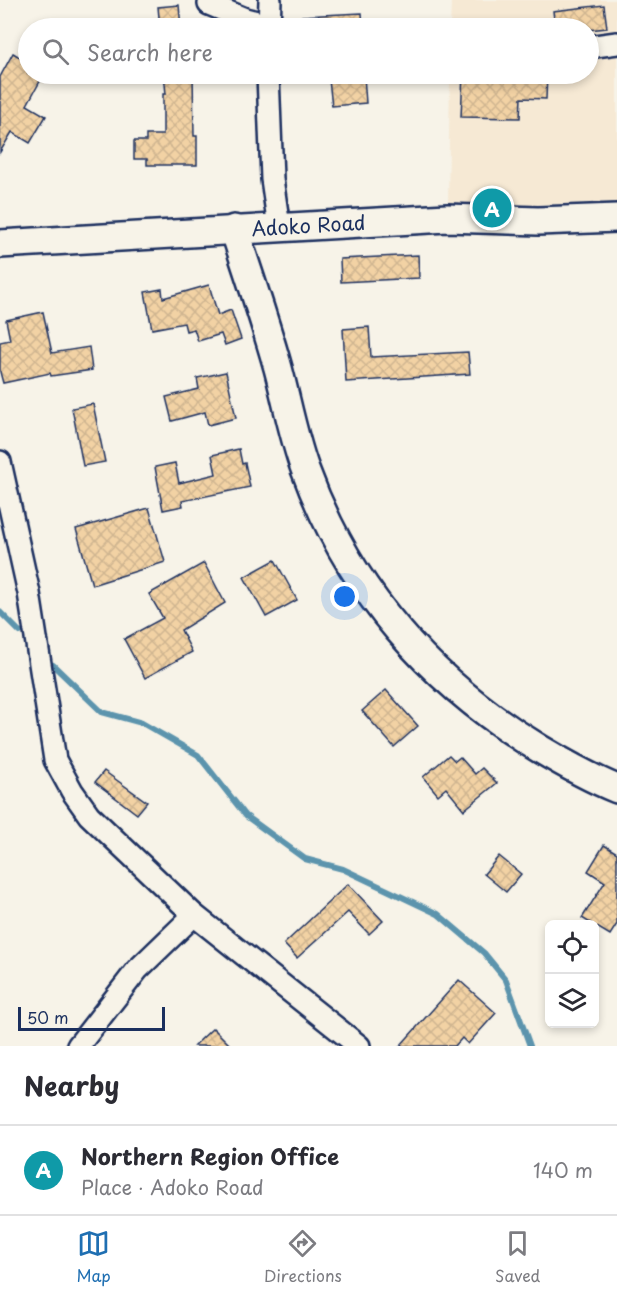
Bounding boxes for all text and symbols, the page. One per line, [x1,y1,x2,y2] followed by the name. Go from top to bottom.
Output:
[18,18,599,84] search box
[39,35,72,68] icon: search
[87,35,213,68] text: Search here
[472,186,512,230] pin: A
[251,207,366,243] street label: Adoko Road
[330,582,359,611] your location
[545,920,599,1028] map controls
[545,920,599,974] button: locate
[545,974,599,1028] button: layers
[18,1004,165,1032] scale bar
[27,1005,68,1029] text: 50 m
[24,1066,119,1105] text: Nearby
[81,1139,339,1172] text: Northern Region Office
[36,1155,51,1185] text: A
[533,1155,593,1185] text: 140 m
[81,1172,264,1202] text: Place · Adoko Road
[77,1227,111,1287] tab: Map
[264,1227,342,1287] tab: Directions
[495,1227,540,1287] tab: Saved

